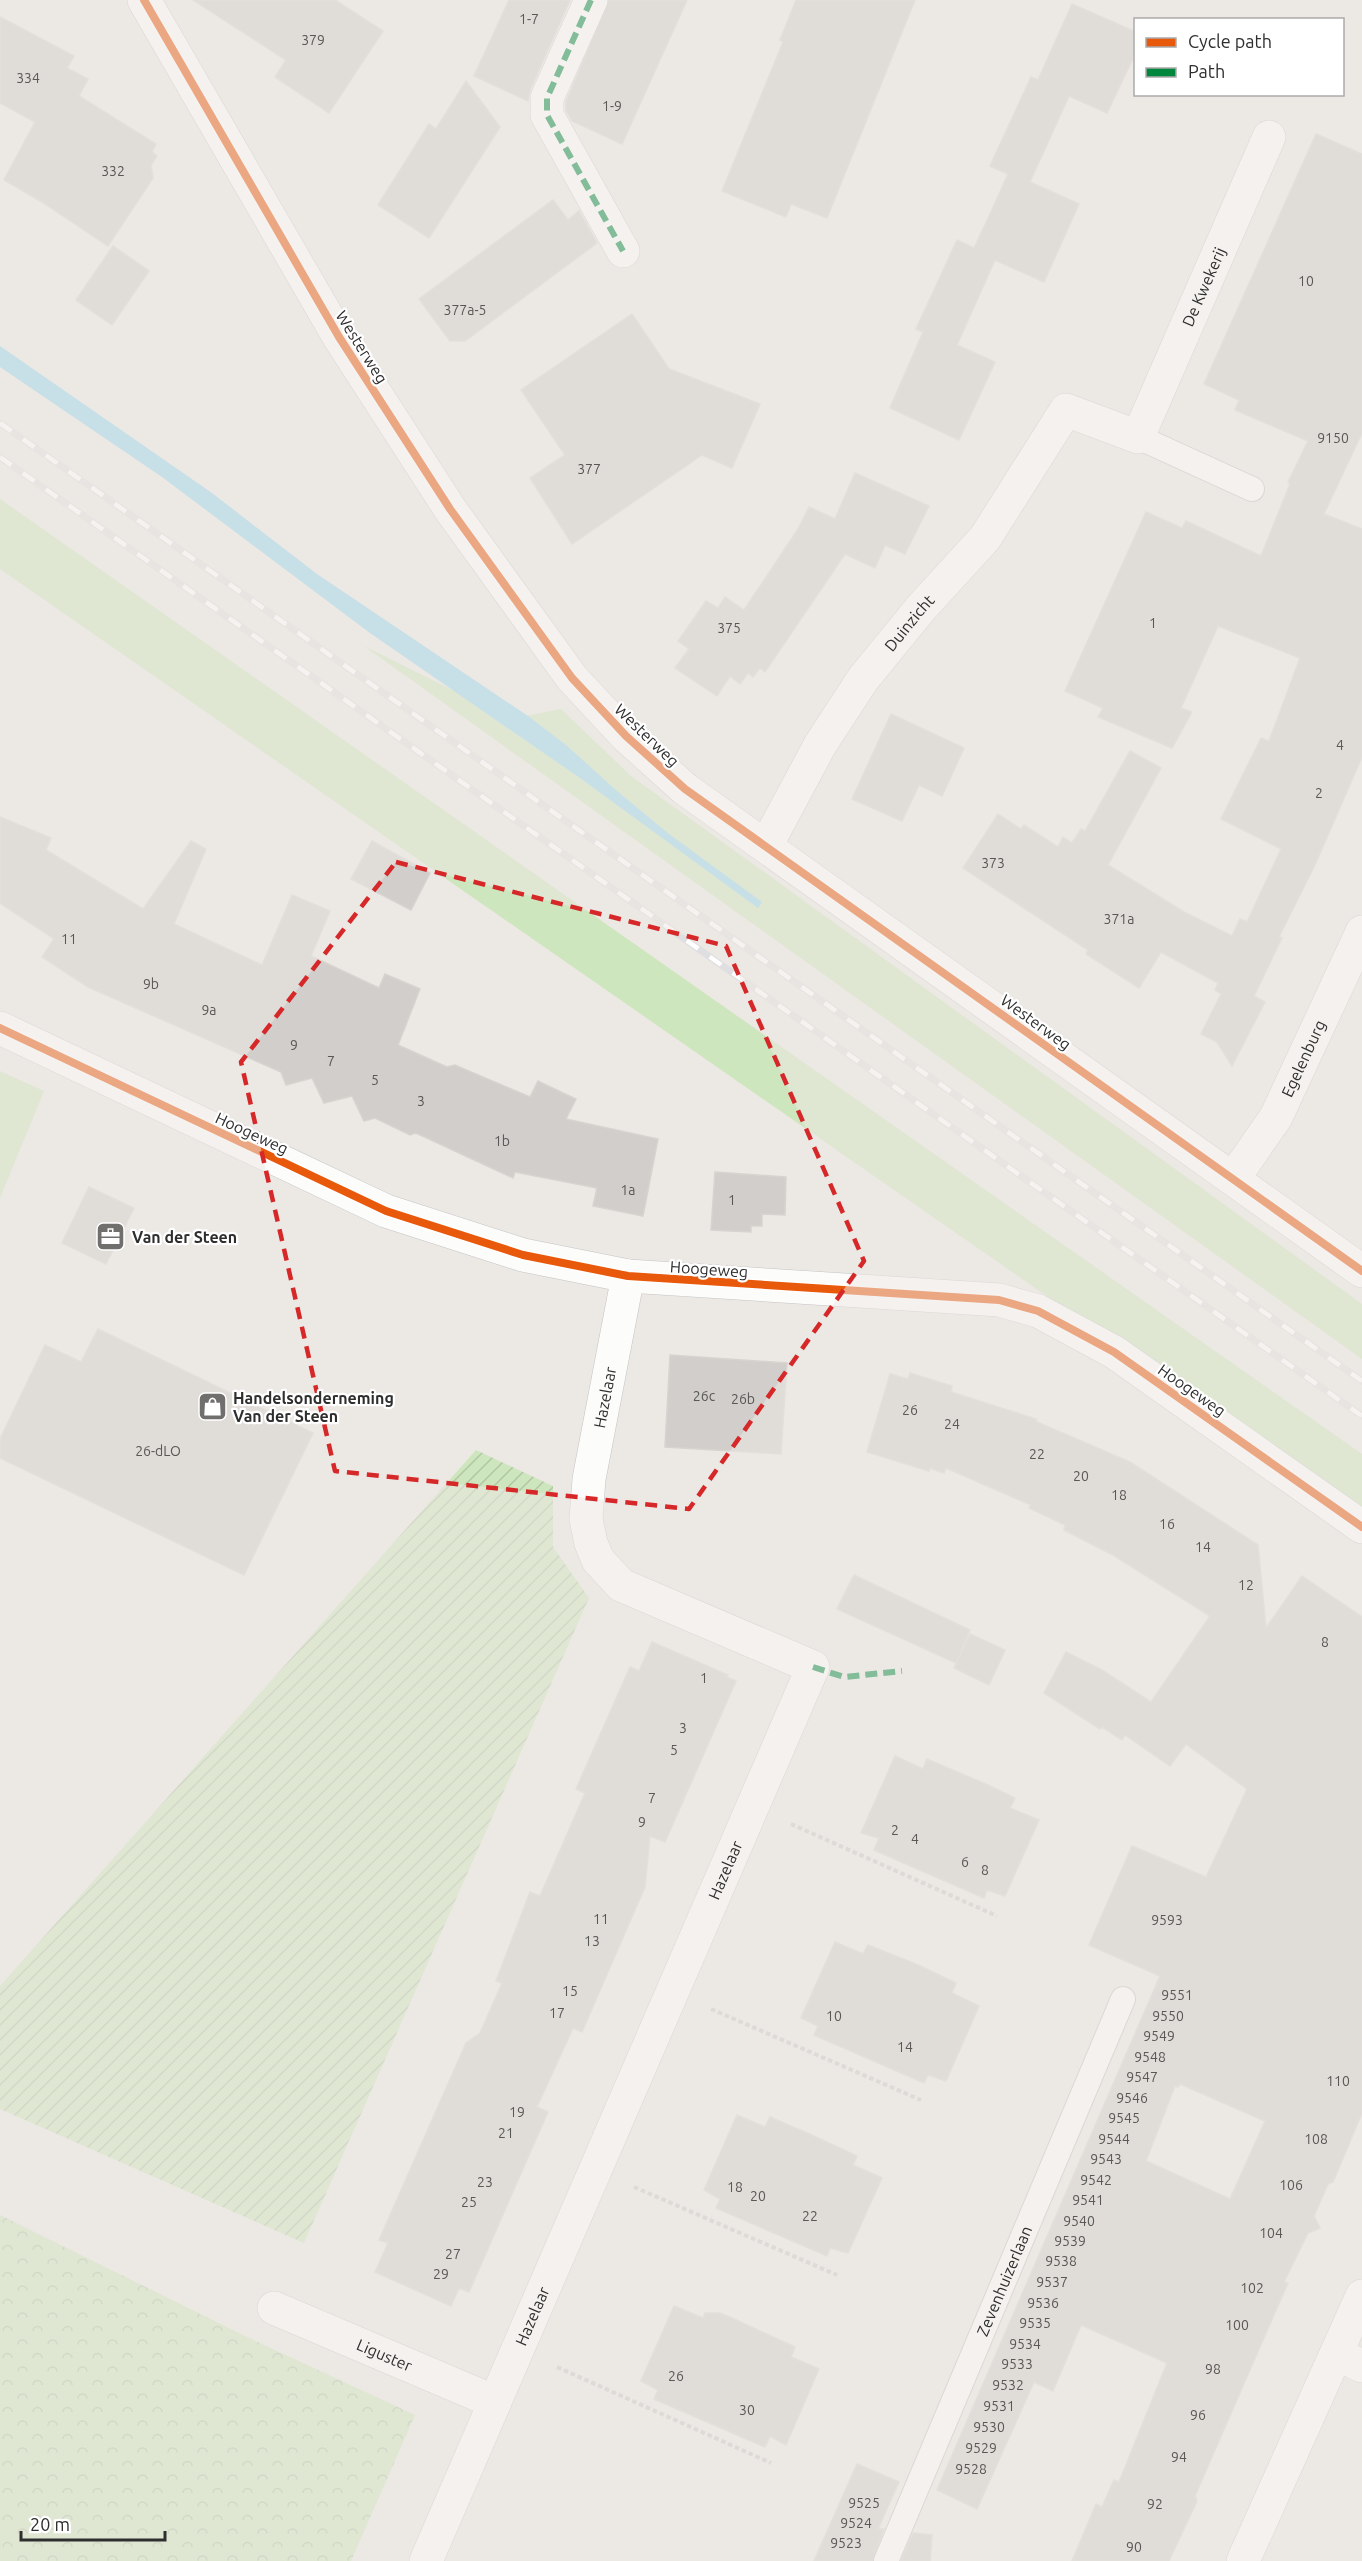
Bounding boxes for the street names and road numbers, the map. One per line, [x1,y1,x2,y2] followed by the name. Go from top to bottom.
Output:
[1178,244,1229,329] street label: De Kwekerij
[333,307,391,387] street label: Westerweg
[881,590,938,655] street label: Duinzicht
[611,700,683,770] street label: Westerweg
[997,991,1075,1053] street label: Westerweg
[1278,1017,1329,1100] street label: Egelenburg
[213,1108,291,1158] street label: Hoogeweg
[669,1257,749,1281] street label: Hoogeweg
[1155,1360,1229,1420] street label: Hoogeweg
[590,1365,619,1430] street label: Hazelaar
[705,1838,746,1902] street label: Hazelaar
[973,2223,1035,2339] street label: Zevenhuizerlaan
[511,2284,553,2348] street label: Hazelaar
[354,2335,415,2375] street label: Liguster

